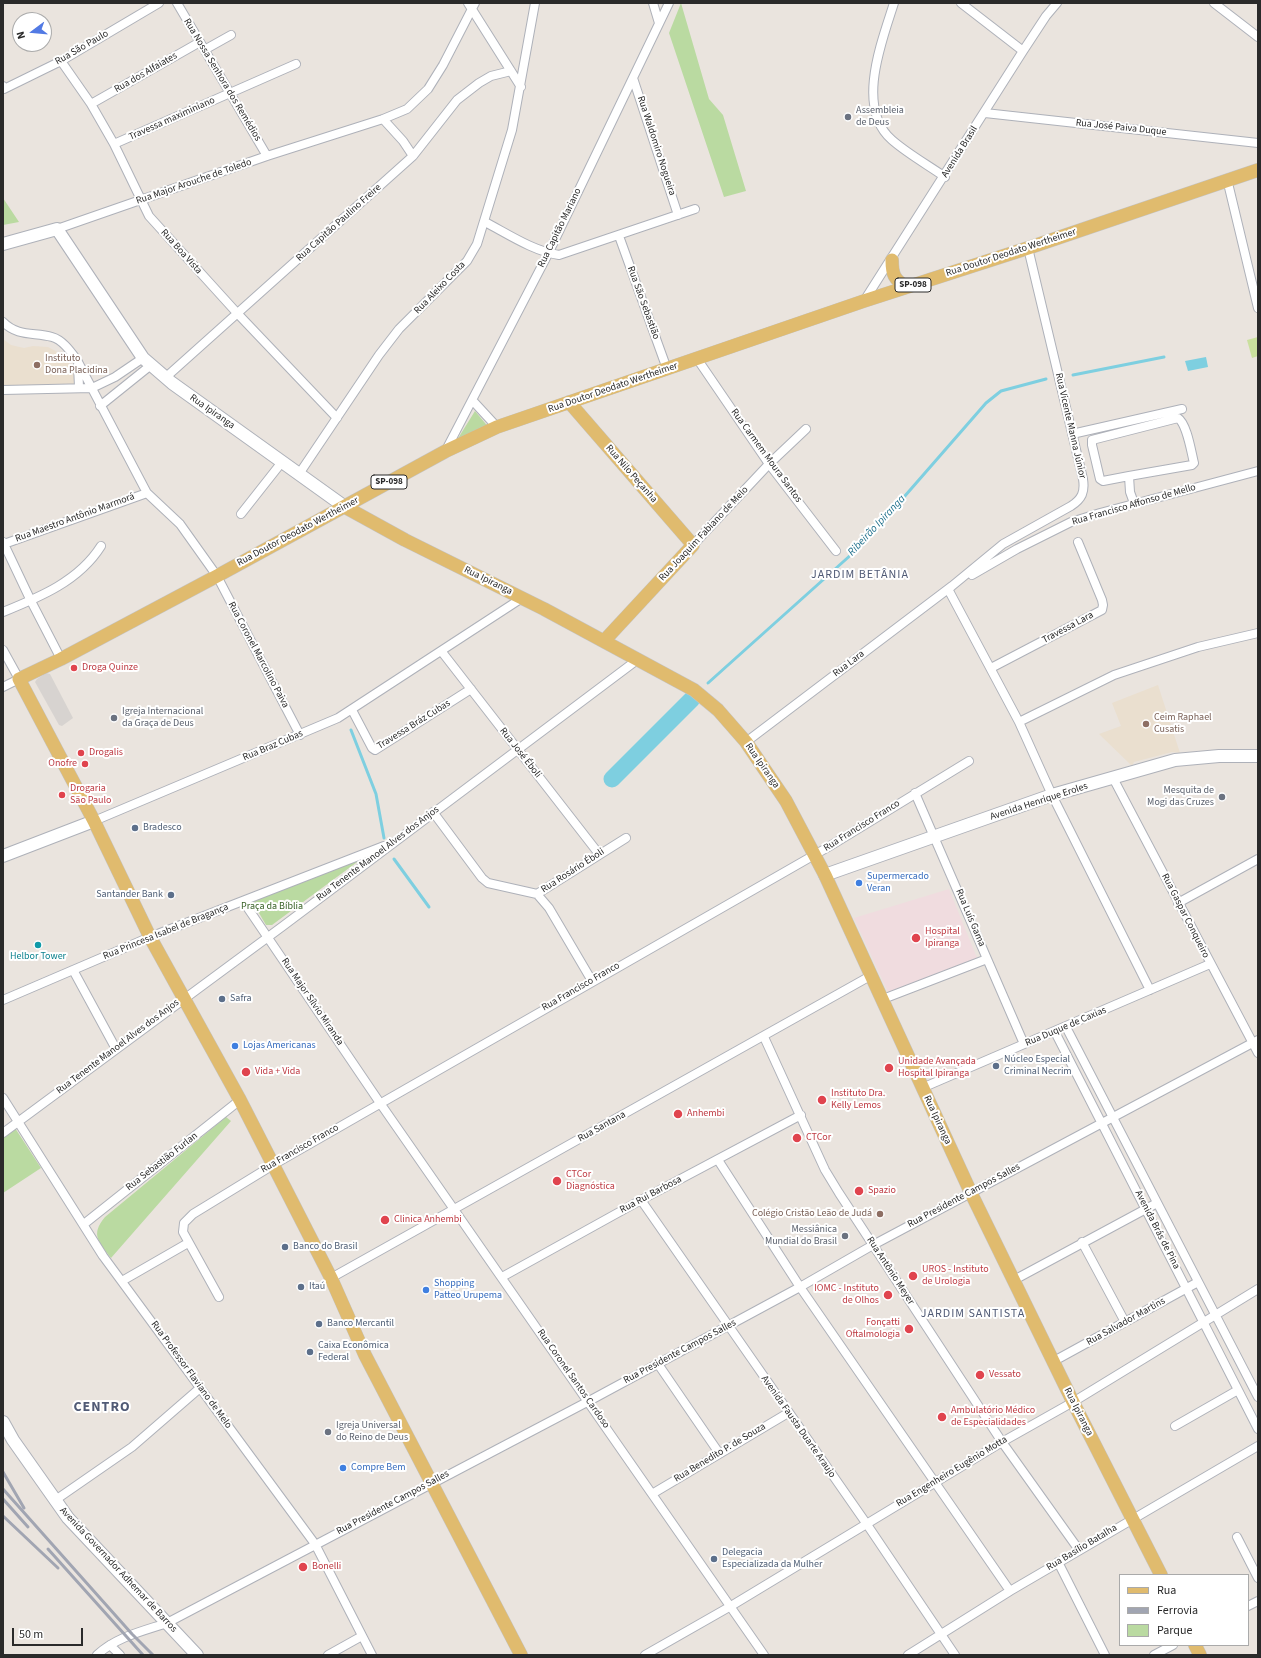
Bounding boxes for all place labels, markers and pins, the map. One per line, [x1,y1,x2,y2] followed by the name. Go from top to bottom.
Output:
[856,105,904,128] place label: Assembleia de Deus
[843,112,853,122] marker: Assembleia de Deus
[45,353,108,376] place label: Instituto Dona Placidina
[32,360,42,370] marker: Instituto Dona Placidina
[82,662,138,674] place label: Droga Quinze
[69,663,79,673] marker: Droga Quinze
[122,706,203,730] place label: Igreja Internacional da Graça de Deus
[1154,712,1212,736] place label: Ceim Raphael Cusatis
[109,713,119,723] marker: Igreja Internacional da Graça de Deus
[1141,719,1151,729] marker: Ceim Raphael Cusatis
[89,747,123,759] place label: Drogalis
[76,748,86,758] marker: Drogalis
[48,758,77,770] place label: Onofre
[80,759,90,769] marker: Onofre
[70,783,111,806] place label: Drogaria São Paulo
[1147,785,1214,808] place label: Mesquita de Mogi das Cruzes
[57,790,67,800] marker: Drogaria São Paulo
[1217,792,1227,802] marker: Mesquita de Mogi das Cruzes
[143,822,182,834] place label: Bradesco
[130,823,140,833] marker: Bradesco
[867,871,929,894] place label: Supermercado Veran
[854,878,864,888] marker: Supermercado Veran
[96,889,163,901] place label: Santander Bank
[166,890,176,900] marker: Santander Bank
[925,926,960,950] place label: Hospital Ipiranga
[910,932,922,944] marker: Hospital Ipiranga
[33,940,43,950] marker: Helbor Tower
[10,951,66,963] place label: Helbor Tower
[230,993,252,1005] place label: Safra
[217,994,227,1004] marker: Safra
[243,1040,316,1052] place label: Lojas Americanas
[230,1041,240,1051] marker: Lojas Americanas
[1004,1054,1072,1078] place label: Núcleo Especial Criminal Necrim
[898,1056,976,1080] place label: Unidade Avançada Hospital Ipiranga
[991,1061,1001,1071] marker: Núcleo Especial Criminal Necrim
[883,1062,895,1074] marker: Unidade Avançada Hospital Ipiranga
[240,1066,252,1078] marker: Vida + Vida
[255,1066,300,1078] place label: Vida + Vida
[831,1088,885,1112] place label: Instituto Dra. Kelly Lemos
[816,1094,828,1106] marker: Instituto Dra. Kelly Lemos
[672,1108,684,1120] marker: Anhembi
[687,1108,725,1120] place label: Anhembi
[791,1132,803,1144] marker: CTCor
[806,1132,831,1144] place label: CTCor
[566,1169,615,1192] place label: CTCor Diagnóstica
[551,1175,563,1187] marker: CTCor Diagnóstica
[853,1185,865,1197] marker: Spazio
[868,1185,896,1197] place label: Spazio
[752,1208,872,1220] place label: Colégio Cristão Leão de Judá
[875,1209,885,1219] marker: Colégio Cristão Leão de Judá
[379,1214,391,1226] marker: Clinica Anhembi
[394,1214,462,1226] place label: Clinica Anhembi
[765,1224,837,1248] place label: Messiânica Mundial do Brasil
[840,1231,850,1241] marker: Messiânica Mundial do Brasil
[293,1241,357,1253] place label: Banco do Brasil
[280,1242,290,1252] marker: Banco do Brasil
[922,1264,989,1288] place label: UROS - Instituto de Urologia
[907,1270,919,1282] marker: UROS - Instituto de Urologia
[434,1278,502,1302] place label: Shopping Patteo Urupema
[309,1281,325,1293] place label: Itaú
[296,1282,306,1292] marker: Itaú
[814,1283,879,1306] place label: IOMC - Instituto de Olhos
[421,1285,431,1295] marker: Shopping Patteo Urupema
[882,1289,894,1301] marker: IOMC - Instituto de Olhos
[846,1317,900,1340] place label: Fonçatti Oftalmologia
[327,1318,394,1330] place label: Banco Mercantil
[314,1319,324,1329] marker: Banco Mercantil
[903,1323,915,1335] marker: Fonçatti Oftalmologia
[318,1340,389,1364] place label: Caixa Econômica Federal
[305,1347,315,1357] marker: Caixa Econômica Federal
[974,1369,986,1381] marker: Vessato
[989,1369,1021,1381] place label: Vessato
[951,1405,1035,1428] place label: Ambulatório Médico de Especialidades
[936,1411,948,1423] marker: Ambulatório Médico de Especialidades
[336,1420,408,1444] place label: Igreja Universal do Reino de Deus
[323,1427,333,1437] marker: Igreja Universal do Reino de Deus
[351,1462,405,1474] place label: Compre Bem
[338,1463,348,1473] marker: Compre Bem
[722,1547,822,1570] place label: Delegacia Especializada da Mulher
[709,1554,719,1564] marker: Delegacia Especializada da Mulher
[297,1561,309,1573] marker: Bonelli
[312,1561,341,1573] place label: Bonelli

